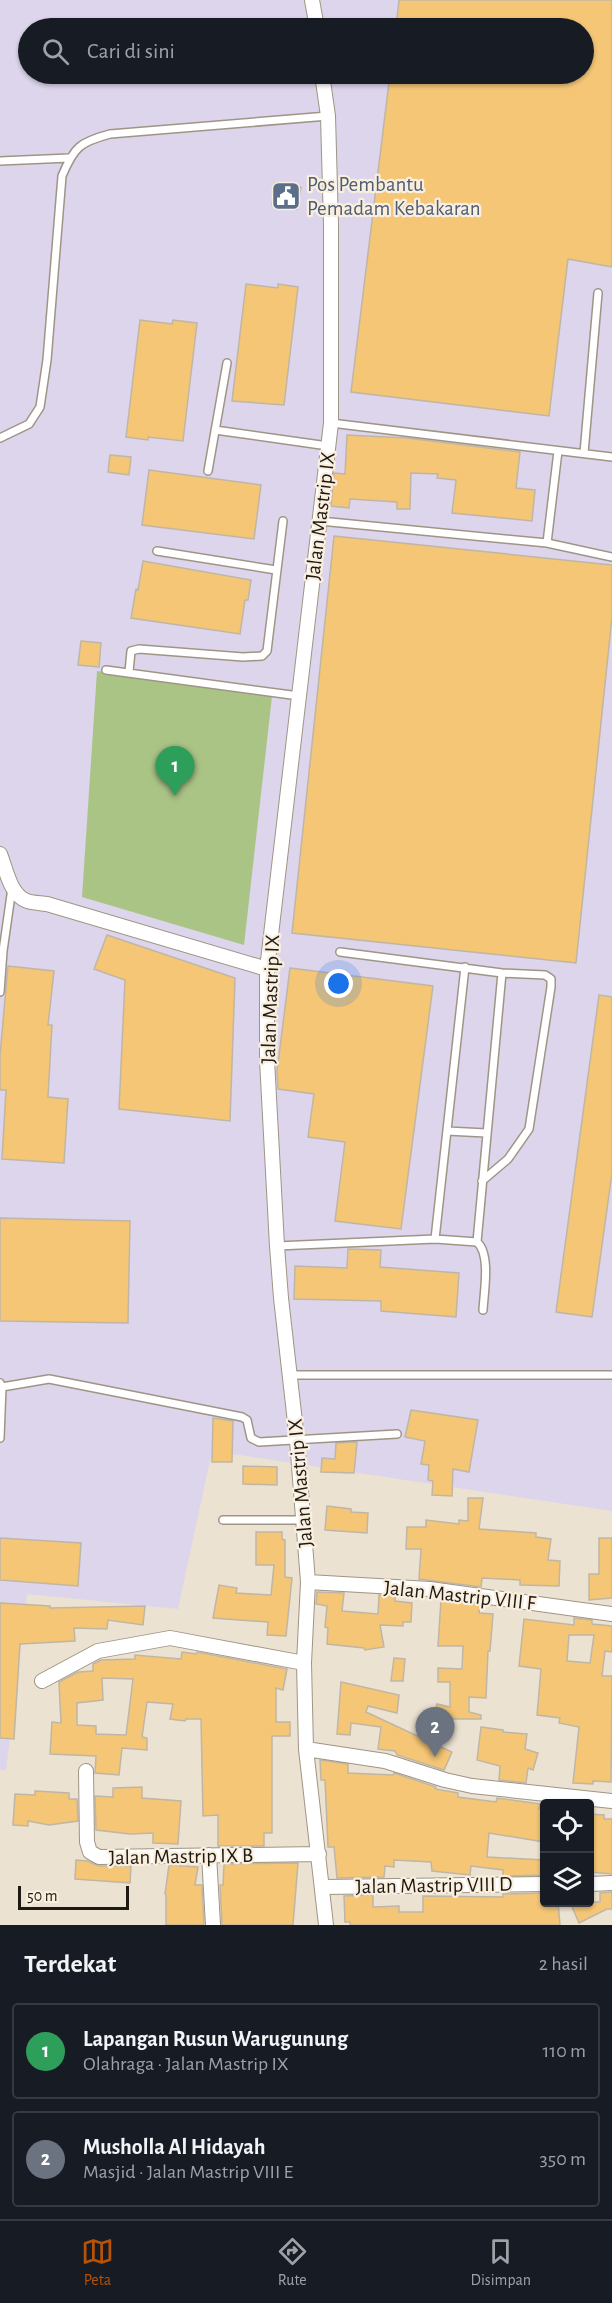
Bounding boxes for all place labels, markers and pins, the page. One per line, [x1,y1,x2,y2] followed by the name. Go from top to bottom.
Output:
[307,174,481,219] place label: Pos Pembantu Pemadam Kebakaran
[270,180,302,212] public building icon: Pos Pembantu Pemadam Kebakaran
[156,746,195,796] pin: 1
[416,1708,454,1757] pin: 2

